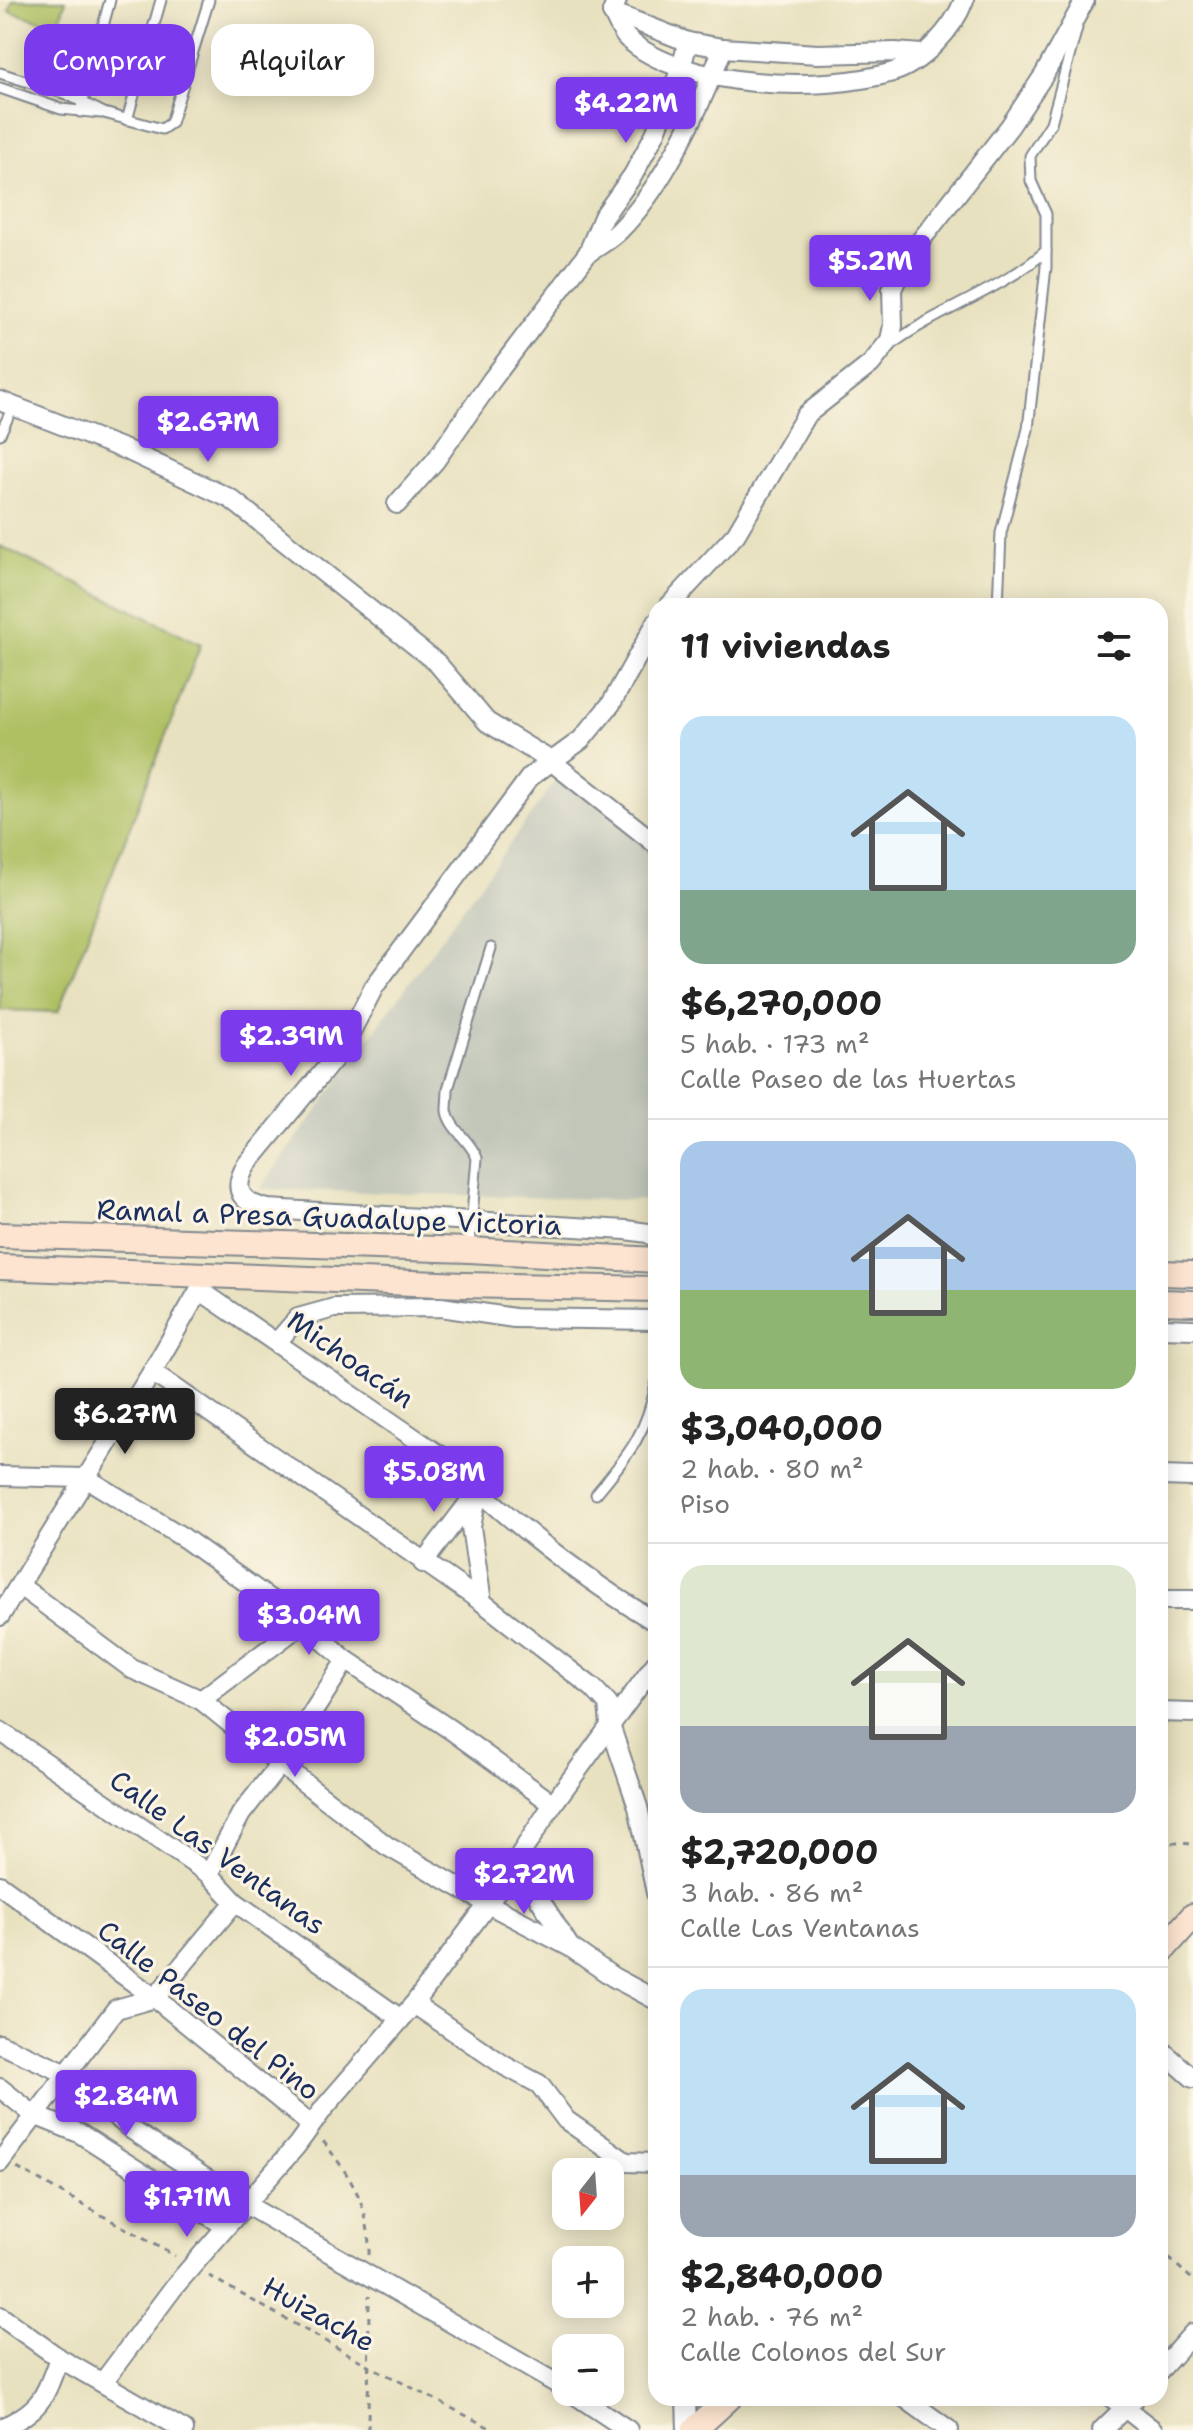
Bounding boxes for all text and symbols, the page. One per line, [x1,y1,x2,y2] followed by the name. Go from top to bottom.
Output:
[24,24,195,96] chip: Comprar
[211,24,374,96] chip: Alquilar
[561,77,691,145] pin: $4.22M
[574,85,678,120] text: $4.22M
[814,235,926,303] pin: $5.2M
[827,243,913,278] text: $5.2M
[143,396,273,464] pin: $2.67M
[156,404,260,439] text: $2.67M
[680,623,891,669] text: 11 viviendas
[1092,624,1136,668] icon: filters
[836,768,980,912] icon: home
[680,980,882,1026] text: $6,270,000
[226,1010,356,1078] pin: $2.39M
[239,1018,343,1053] text: $2.39M
[680,1026,870,1061] text: 5 hab. · 173 m²
[680,1061,1017,1096] text: Calle Paseo de las Huertas
[96,1190,562,1244] street label: Ramal a Presa Guadalupe Victoria
[836,1193,980,1337] icon: home
[280,1301,422,1417] street label: Michoacán
[60,1388,190,1456] pin: $6.27M
[73,1396,177,1431] text: $6.27M
[680,1405,883,1451] text: $3,040,000
[369,1446,499,1514] pin: $5.08M
[680,1451,864,1486] text: 2 hab. · 80 m²
[382,1454,486,1489] text: $5.08M
[680,1486,730,1521] text: Piso
[244,1589,374,1657] pin: $3.04M
[257,1597,361,1632] text: $3.04M
[836,1617,980,1761] icon: home
[230,1711,360,1779] pin: $2.05M
[243,1719,347,1754] text: $2.05M
[102,1761,334,1943] street label: Calle Las Ventanas
[680,1829,878,1875] text: $2,720,000
[459,1848,589,1916] pin: $2.72M
[473,1856,575,1891] text: $2.72M
[680,1875,864,1910] text: 3 hab. · 86 m²
[680,1910,920,1945] text: Calle Las Ventanas
[90,1911,328,2109] street label: Calle Paseo del Pino
[836,2041,980,2185] icon: home
[61,2070,191,2138] pin: $2.84M
[73,2078,179,2113] text: $2.84M
[552,2158,624,2230] north arrow
[552,2158,624,2406] map controls
[122,2171,252,2239] pin: $1.71M
[143,2179,231,2214] text: $1.71M
[552,2246,624,2318] button: +
[680,2253,883,2299] text: $2,840,000
[256,2267,382,2361] street label: Huizache
[680,2299,863,2334] text: 2 hab. · 76 m²
[552,2334,624,2406] button: −
[680,2334,946,2369] text: Calle Colonos del Sur

